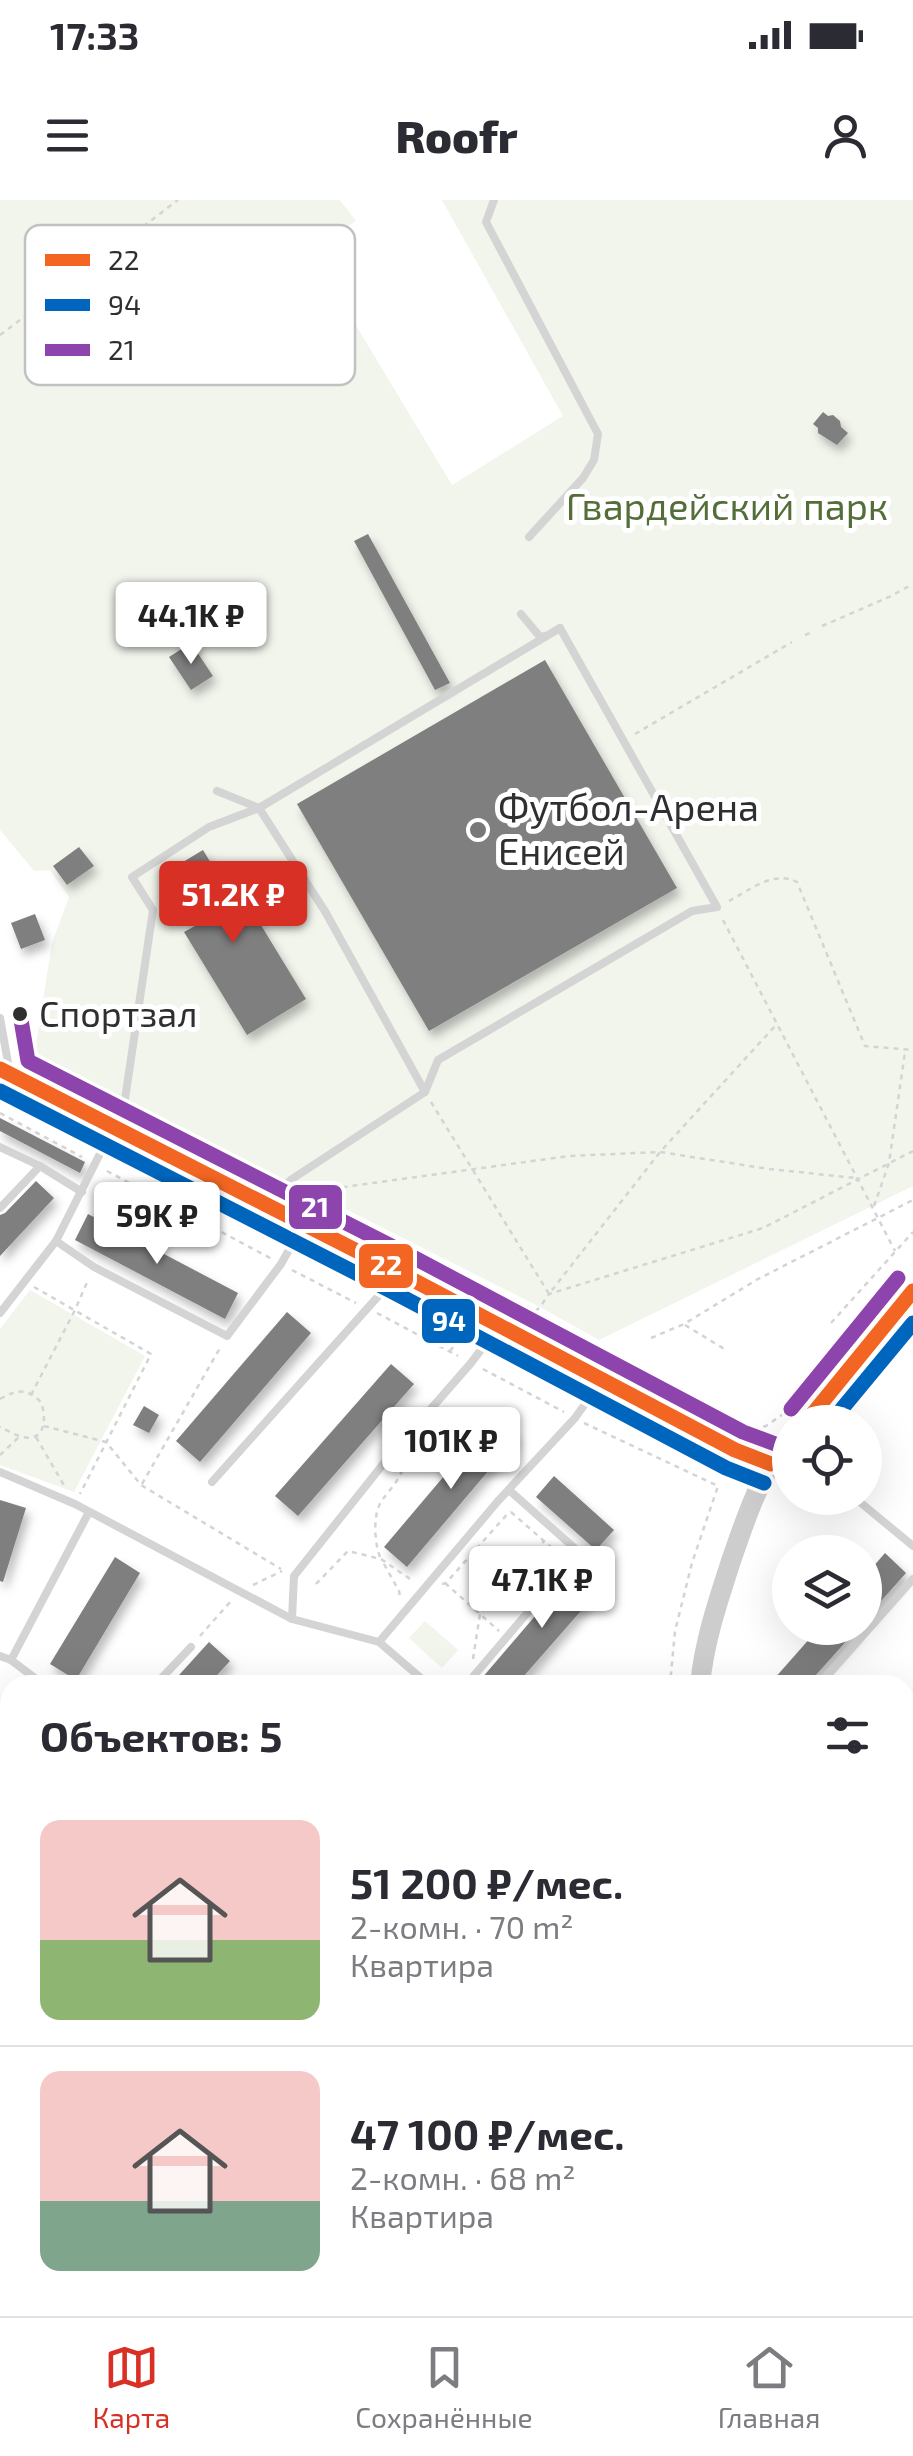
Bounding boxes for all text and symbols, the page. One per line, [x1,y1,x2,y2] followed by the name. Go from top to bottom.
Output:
[50,12,139,58] text: 17:33
[40,108,95,163] icon: menu
[395,108,518,162] text: Roofr
[818,108,873,163] icon: person
[25,225,355,385] legend
[108,242,139,276] text: 22
[108,287,141,321] text: 94
[108,332,135,366] text: 21
[566,482,888,528] park label: Гвардейский парк
[99,582,283,667] pin: 44.1K ₽
[138,595,244,633] text: 44.1K ₽
[498,783,759,873] place label: Футбол-Арена Енисей
[467,819,489,841] marker: Футбол-Арена Енисей
[141,861,325,946] pin: 51.2K ₽
[181,874,285,912] text: 51.2K ₽
[39,991,197,1034] place label: Спортзал
[10,1004,30,1024] marker: Спортзал
[87,1182,227,1267] pin: 59K ₽
[287,1183,344,1231] line badge: 21
[301,1189,329,1223] text: 21
[116,1195,198,1233] text: 59K ₽
[357,1242,415,1290] line badge: 22
[370,1247,402,1281] text: 22
[420,1297,477,1345] line badge: 94
[432,1303,466,1337] text: 94
[772,1405,882,1645] map controls
[772,1405,882,1515] button: locate
[370,1407,532,1492] pin: 101K ₽
[404,1420,498,1458] text: 101K ₽
[772,1535,882,1645] button: layers
[450,1546,634,1631] pin: 47.1K ₽
[491,1559,593,1597] text: 47.1K ₽
[820,1708,875,1763] icon: filters
[40,1710,282,1760] text: Объектов: 5
[350,1857,623,1907] text: 51 200 ₽/мес.
[120,1860,240,1980] icon: home
[350,1907,573,1945] text: 2-комн. · 70 m²
[350,1945,494,1983] text: Квартира
[350,2108,625,2158] text: 47 100 ₽/мес.
[120,2111,240,2231] icon: home
[350,2158,576,2196] text: 2-комн. · 68 m²
[350,2196,494,2234] text: Квартира
[93,2340,170,2434] tab: Карта
[355,2340,533,2434] tab: Сохранённые
[718,2340,820,2434] tab: Главная

